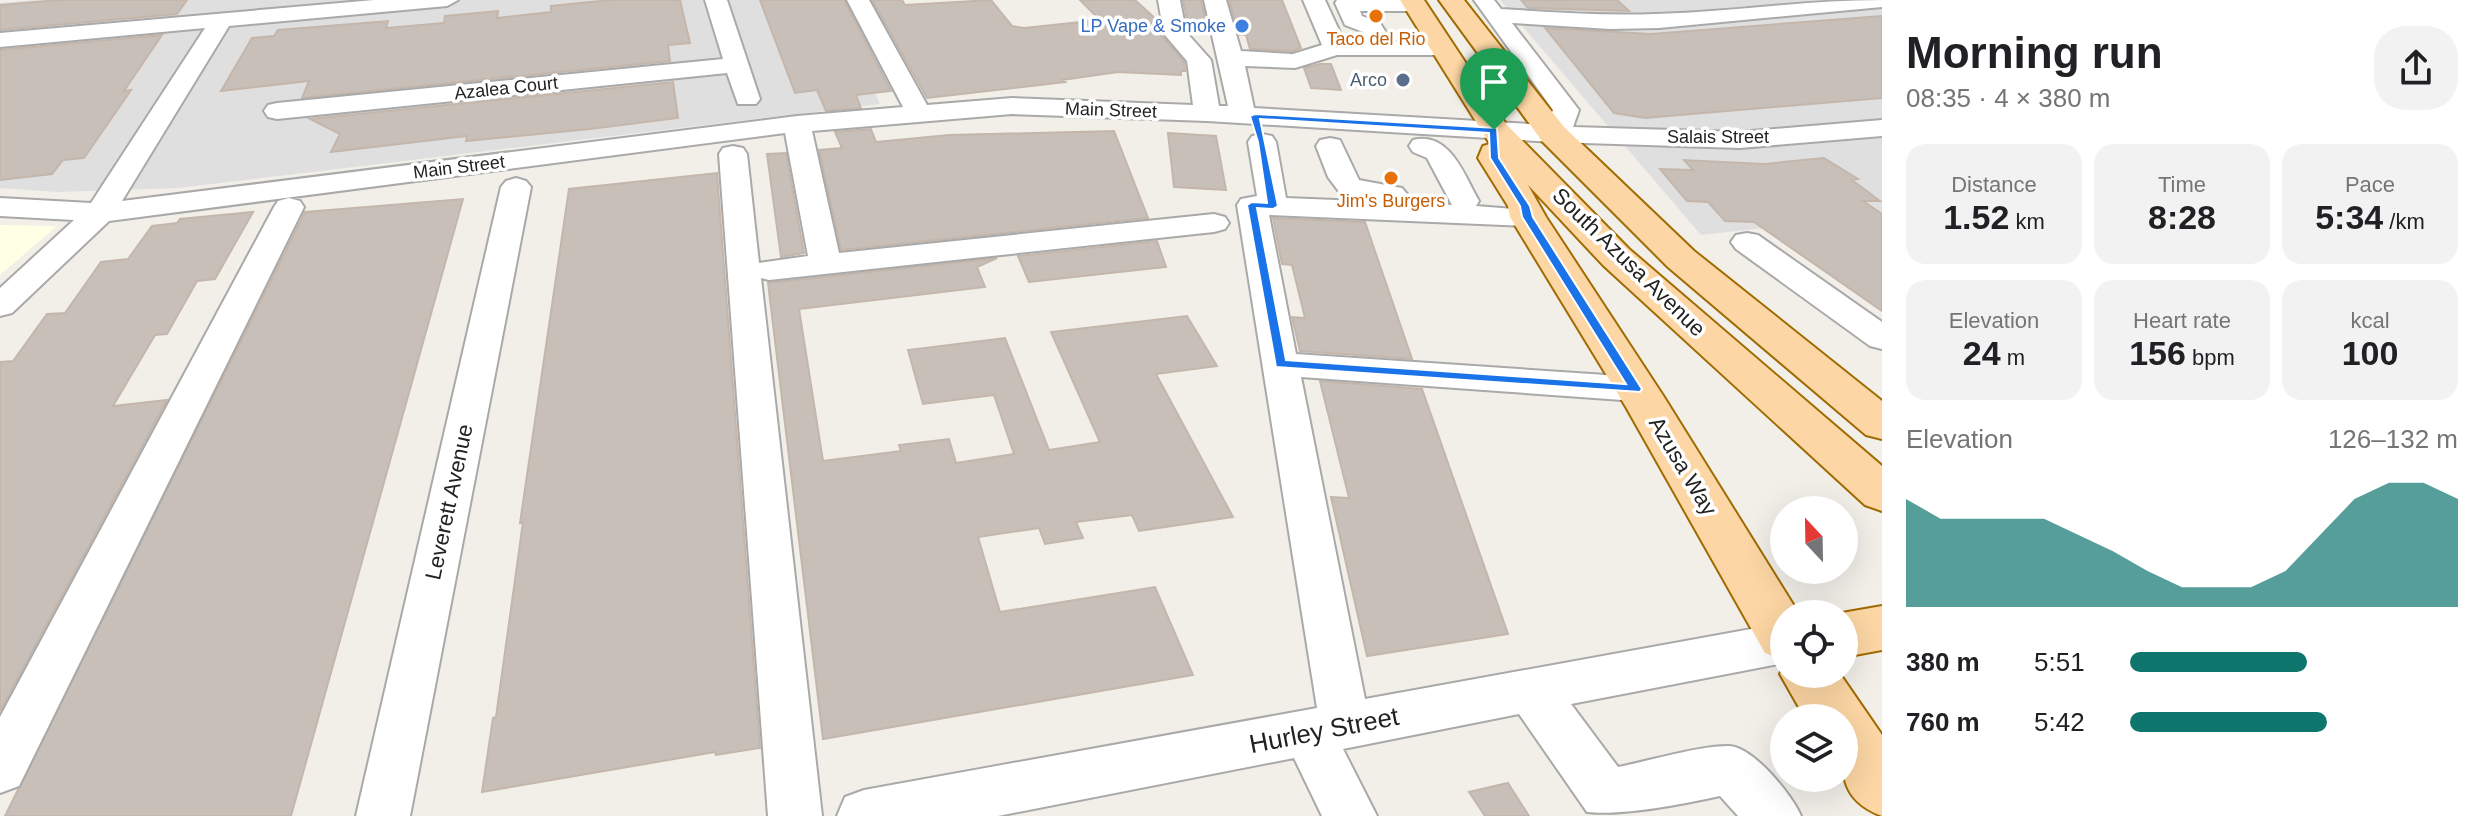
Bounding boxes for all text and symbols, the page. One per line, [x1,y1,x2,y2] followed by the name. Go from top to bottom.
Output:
[1367,7,1385,25] marker: Taco del Rio
[1081,16,1226,36] place label: LP Vape & Smoke
[1233,17,1251,35] marker: LP Vape & Smoke
[2374,26,2458,110] button: share
[1906,28,2163,77] text: Morning run
[1326,29,1426,49] place label: Taco del Rio
[1460,48,1528,130] pin
[1472,60,1516,104] icon: arrive
[1350,70,1387,90] place label: Arco
[1394,71,1412,89] marker: Arco
[453,73,559,103] street label: Azalea Court
[1906,83,2111,113] text: 08:35 · 4 × 380 m
[1065,98,1157,122] street label: Main Street
[1667,127,1769,147] street label: Salais Street
[412,151,506,183] street label: Main Street
[1382,169,1400,187] marker: Jim's Burgers
[1951,172,2037,197] text: Distance
[2158,172,2206,197] text: Time
[2345,172,2395,197] text: Pace
[1547,183,1711,341] street label: South Azusa Avenue
[1337,191,1445,211] place label: Jim's Burgers
[1943,198,2009,236] text: 1.52
[2148,198,2216,236] text: 8:28
[2315,198,2383,236] text: 5:34
[2009,209,2045,234] text: km
[2383,209,2425,234] text: /km
[1949,308,2039,333] text: Elevation
[2133,308,2231,333] text: Heart rate
[2350,308,2390,333] text: kcal
[1963,334,2001,372] text: 24
[2129,334,2186,372] text: 156
[2342,334,2398,372] text: 100
[2001,345,2025,370] text: m
[2186,345,2235,370] text: bpm
[1644,412,1722,520] street label: Azusa Way
[420,422,478,582] street label: Leverett Avenue
[1906,424,2013,454] text: Elevation
[2328,424,2458,454] text: 126–132 m
[1770,496,1858,584] north arrow
[1770,496,1858,792] map controls
[1770,600,1858,688] button: locate
[1906,647,1980,677] text: 380 m
[2034,647,2085,677] text: 5:51
[1247,701,1402,759] street label: Hurley Street
[1770,704,1858,792] button: layers
[1906,707,1980,737] text: 760 m
[2034,707,2085,737] text: 5:42

